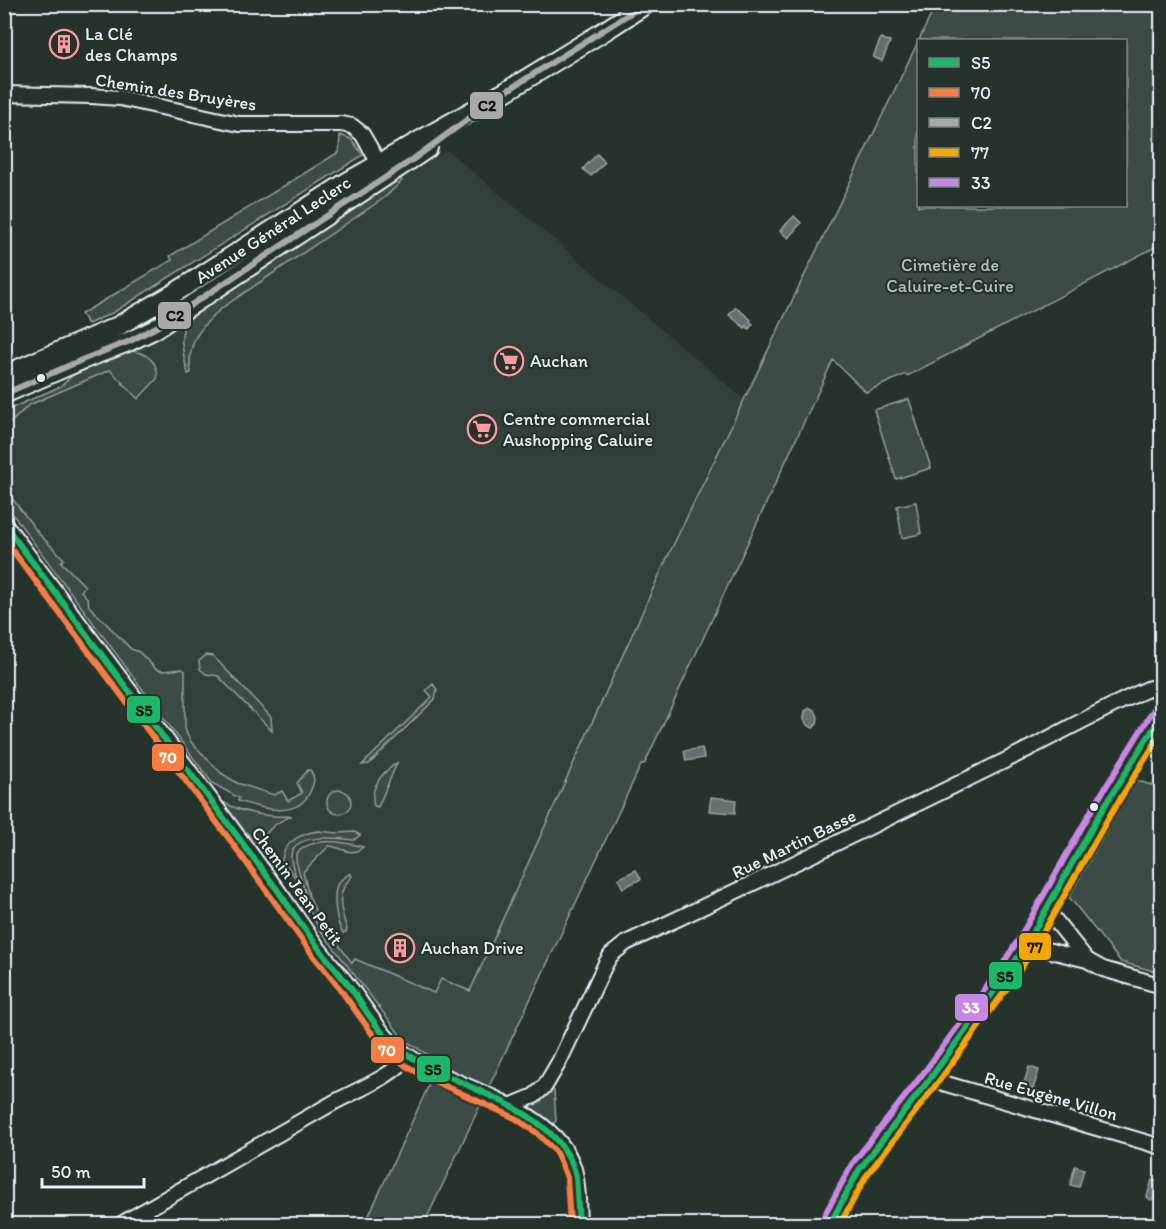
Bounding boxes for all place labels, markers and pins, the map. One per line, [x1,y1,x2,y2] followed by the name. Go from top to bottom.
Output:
[85,23,178,66] place label: La Clé des Champs
[48,28,80,60] building icon: La Clé des Champs
[493,345,525,377] supermarket icon: Auchan
[530,350,588,372] place label: Auchan
[35,372,47,384] unlabelled marker
[503,408,653,451] place label: Centre commercial Aushopping Caluire
[466,413,498,445] supermarket icon: Centre commercial Aushopping Caluire
[1088,801,1100,813] unlabelled marker
[384,932,416,964] building icon: Auchan Drive
[421,937,524,959] place label: Auchan Drive

